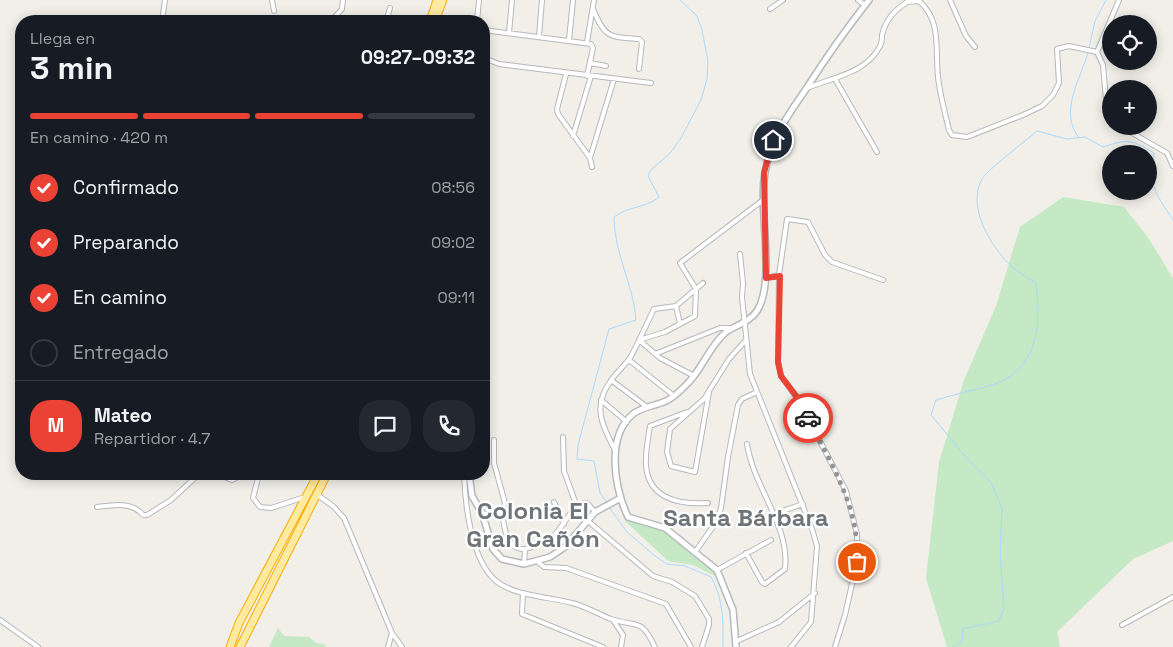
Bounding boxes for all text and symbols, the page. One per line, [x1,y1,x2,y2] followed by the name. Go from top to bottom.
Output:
[1102,15,1157,200] map controls
[1102,15,1157,70] button: locate
[30,28,95,49] text: Llega en
[361,45,475,70] text: 09:27–09:32
[30,48,113,88] text: 3 min
[1102,80,1157,135] button: +
[752,119,794,161] pin
[759,126,787,154] icon: home
[30,127,168,148] text: En camino · 420 m
[1102,145,1157,200] button: −
[30,174,58,202] icon: check
[73,175,179,200] text: Confirmado
[431,177,475,198] text: 08:56
[30,229,58,257] icon: check
[73,230,179,255] text: Preparando
[431,232,475,253] text: 09:02
[30,284,58,312] icon: check
[73,285,167,310] text: En camino
[438,287,475,308] text: 09:11
[73,340,169,365] text: Entregado
[783,393,833,443] courier
[359,400,411,452] button: chat
[423,400,475,452] button: phone
[94,403,152,428] text: Mateo
[794,404,822,432] icon: car
[48,413,64,438] text: M
[94,428,210,449] text: Repartidor · 4.7
[466,495,600,554] district label: Colonia El Gran Cañón
[663,502,829,533] district label: Santa Bárbara
[836,541,878,583] pin
[843,548,871,576] icon: bag

